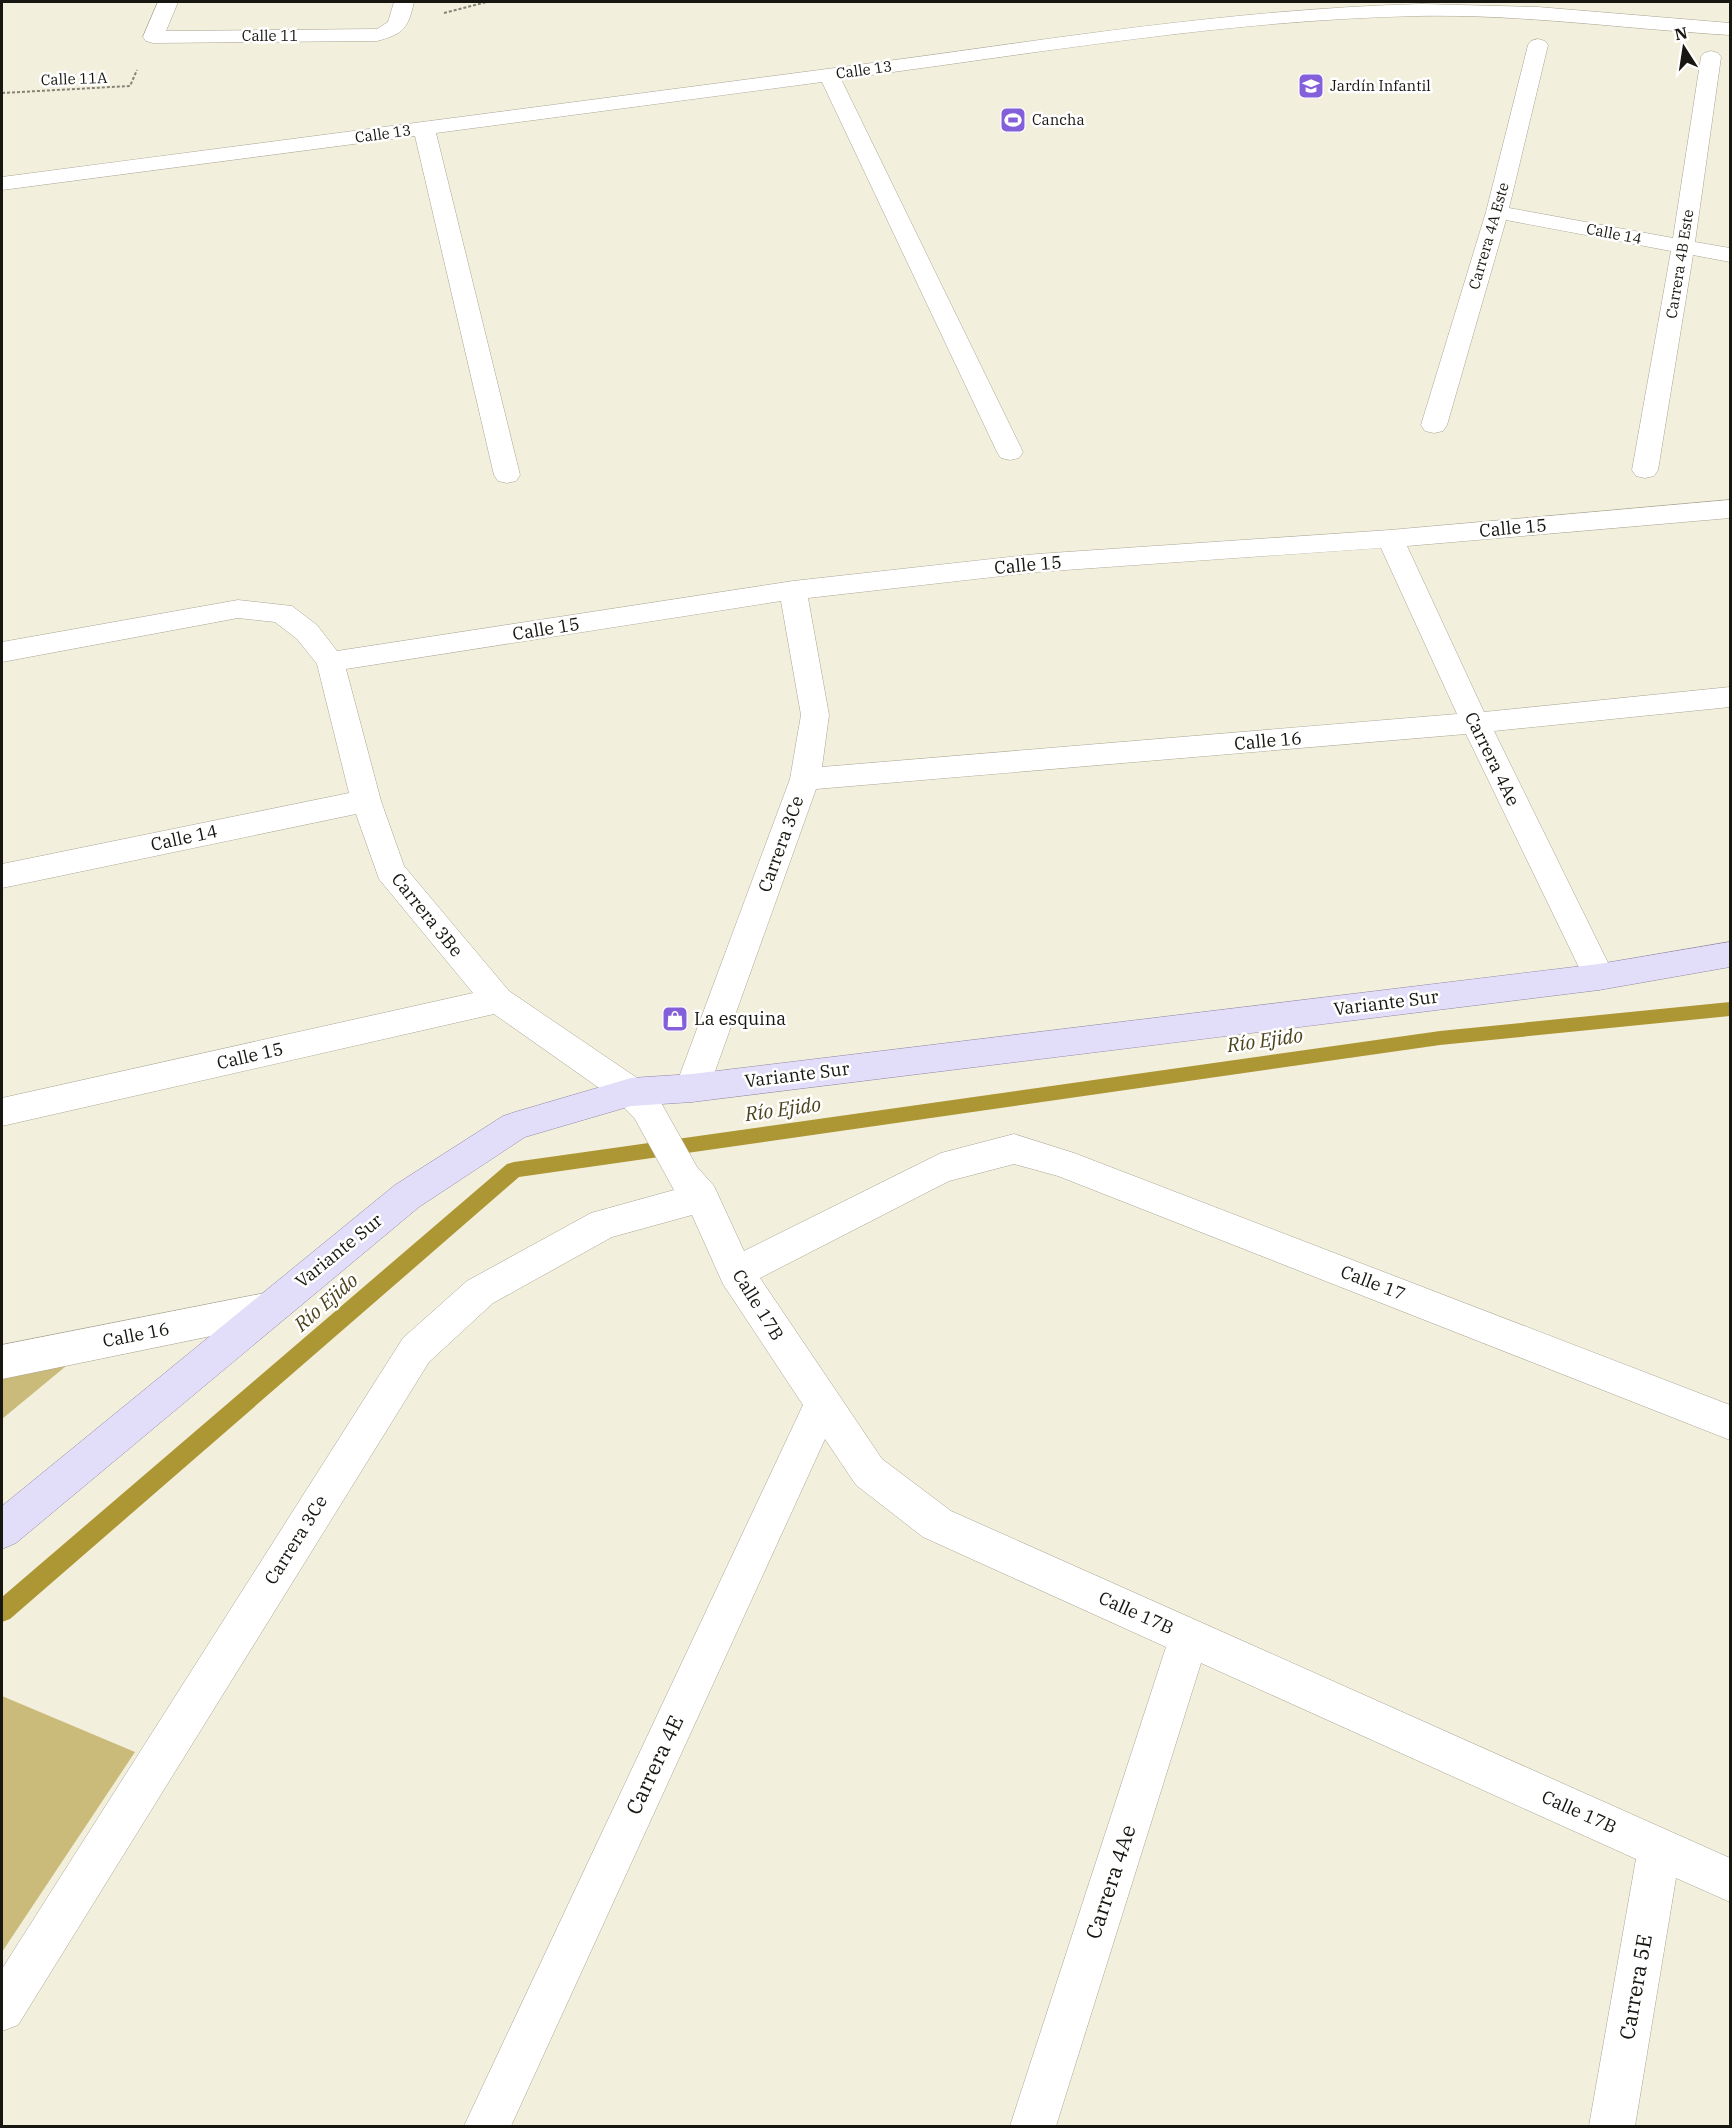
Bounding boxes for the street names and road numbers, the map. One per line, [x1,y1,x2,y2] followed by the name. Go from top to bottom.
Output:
[242,26,298,45] street label: Calle 11
[835,56,893,83] street label: Calle 13
[40,68,108,89] street label: Calle 11A
[354,120,412,147] street label: Calle 13
[1464,180,1513,292] street label: Carrera 4A Este
[1662,208,1698,320] street label: Carrera 4B Este
[1585,219,1644,248] street label: Calle 14
[1478,513,1548,542] street label: Calle 15
[993,550,1063,579] street label: Calle 15
[511,612,581,645] street label: Calle 15
[1460,708,1525,809] street label: Carrera 4Ae
[1233,726,1303,755] street label: Calle 16
[752,793,809,895] street label: Carrera 3Ce
[148,819,219,856] street label: Calle 14
[387,868,468,961] street label: Carrera 3Be
[1332,985,1440,1020] street label: Variante Sur
[214,1037,285,1074] street label: Calle 15
[743,1057,851,1092] street label: Variante Sur
[290,1208,387,1293] street label: Variante Sur
[1338,1260,1409,1305] street label: Calle 17
[728,1265,789,1345] street label: Calle 17B
[101,1317,171,1352] street label: Calle 16
[259,1491,332,1589] street label: Carrera 3Ce
[1095,1586,1177,1639] street label: Calle 17B
[619,1710,689,1819] street label: Carrera 4E
[1538,1785,1620,1838] street label: Calle 17B
[1078,1821,1142,1942] street label: Carrera 4Ae
[1612,1932,1658,2042] street label: Carrera 5E

